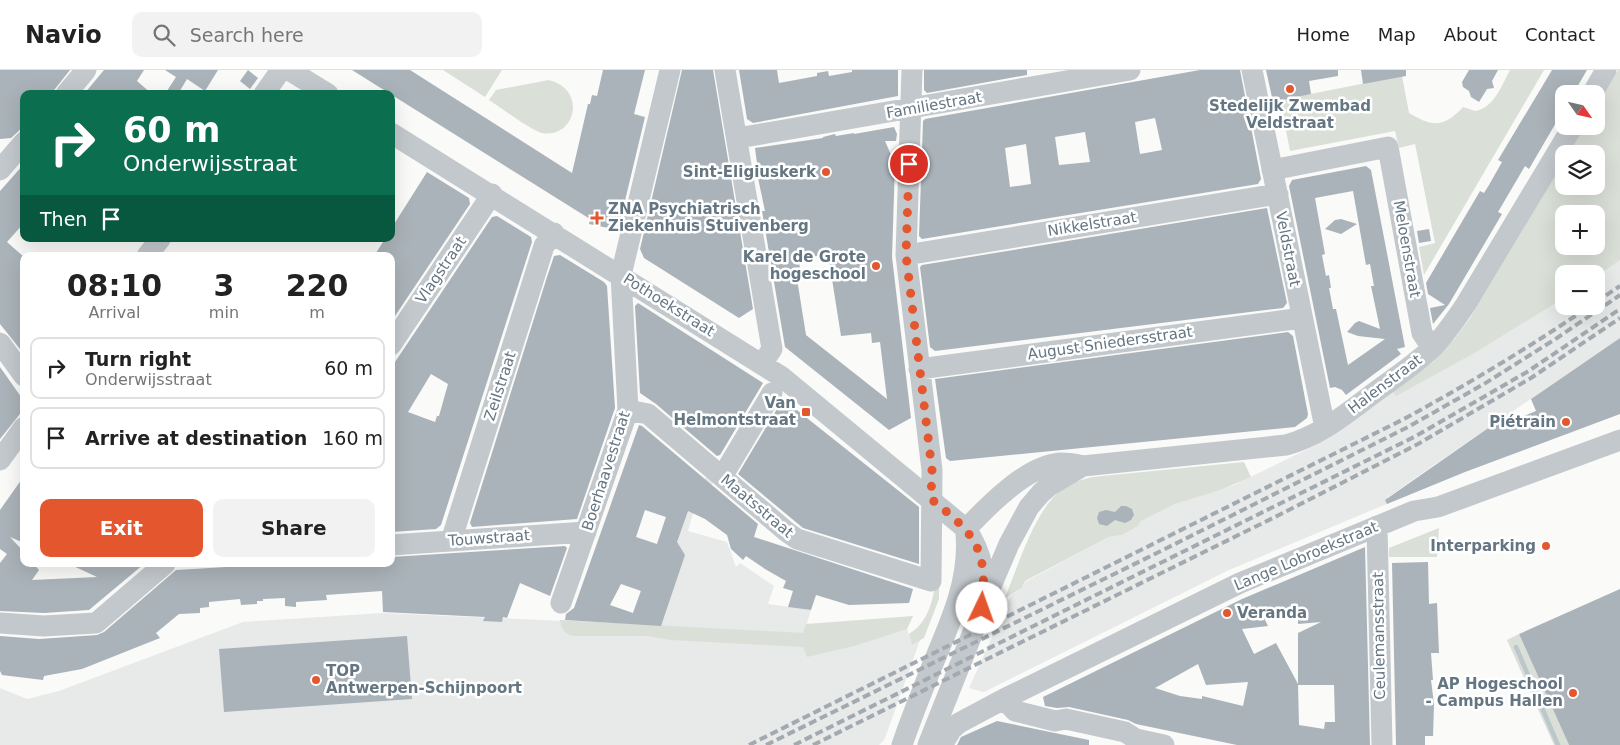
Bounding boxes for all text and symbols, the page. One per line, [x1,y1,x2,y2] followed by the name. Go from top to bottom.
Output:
[132,12,482,57] search box
[25,21,102,49] text: Navio
[150,21,178,49] icon: search
[190,24,304,46] text: Search here
[1297,24,1350,45] text: Home
[1378,24,1416,45] text: Map
[1444,24,1497,45] text: About
[1525,24,1595,45] text: Contact
[1284,83,1296,95] marker: Stedelijk Zwembad Veldstraat
[1555,85,1605,135] north arrow
[1555,85,1605,315] map controls
[885,88,983,122] street label: Familiestraat
[1209,97,1371,132] place label: Stedelijk Zwembad Veldstraat
[40,110,105,175] icon: right
[123,110,220,150] text: 60 m
[888,143,930,185] pin
[1555,145,1605,195] button: layers
[895,150,923,178] icon: arrive
[123,151,297,176] text: Onderwijsstraat
[683,163,817,181] place label: Sint-Eligiuskerk
[820,166,832,178] marker: Sint-Eligiuskerk
[1390,199,1424,299] street label: Meloenstraat
[608,200,809,235] place label: ZNA Psychiatrisch Ziekenhuis Stuivenberg
[97,205,125,233] icon: arrive
[1555,205,1605,255] button: +
[40,208,87,230] text: Then
[1046,208,1138,240] street label: Nikkelstraat
[1272,210,1304,288] street label: Veldstraat
[590,211,604,225] marker: ZNA Psychiatrisch Ziekenhuis Stuivenberg
[412,233,470,307] street label: Vlagstraat
[743,248,866,283] place label: Karel de Grote hogeschool
[870,260,882,272] marker: Karel de Grote hogeschool
[1555,265,1605,315] button: −
[67,268,162,303] text: 08:10
[213,268,234,303] text: 3
[286,268,348,303] text: 220
[620,270,718,340] street label: Pothoekstraat
[88,303,140,322] text: Arrival
[209,303,239,322] text: min
[309,303,325,322] text: m
[1026,322,1194,364] street label: August Sniedersstraat
[85,348,191,370] text: Turn right
[480,349,520,423] street label: Zeilstraat
[1345,350,1425,418] street label: Halenstraat
[42,354,70,382] icon: right
[324,357,373,379] text: 60 m
[85,370,212,389] text: Onderwijsstraat
[673,394,796,429] place label: Van Helmontstraat
[800,406,812,418] marker: Van Helmontstraat
[578,409,634,533] street label: Boerhaavestraat
[1489,413,1556,431] place label: Piétrain
[1560,416,1572,428] marker: Piétrain
[42,424,70,452] icon: arrive
[85,427,307,449] text: Arrive at destination
[322,427,383,449] text: 160 m
[717,470,797,542] street label: Maatsstraat
[40,499,203,557] button: Exit
[213,499,375,557] button: Share
[1231,518,1381,594] street label: Lange Lobroekstraat
[447,526,530,550] street label: Touwstraat
[1430,537,1536,555] place label: Interparking
[1540,540,1552,552] marker: Interparking
[1369,572,1389,700] street label: Ceulemansstraat
[955,581,1007,633] position arrow
[1237,604,1307,622] place label: Veranda
[1221,607,1233,619] marker: Veranda
[326,662,522,697] place label: TOP Antwerpen-Schijnpoort
[310,674,322,686] marker: TOP Antwerpen-Schijnpoort
[1425,675,1563,710] place label: AP Hogeschool - Campus Hallen
[1567,687,1579,699] marker: AP Hogeschool - Campus Hallen

